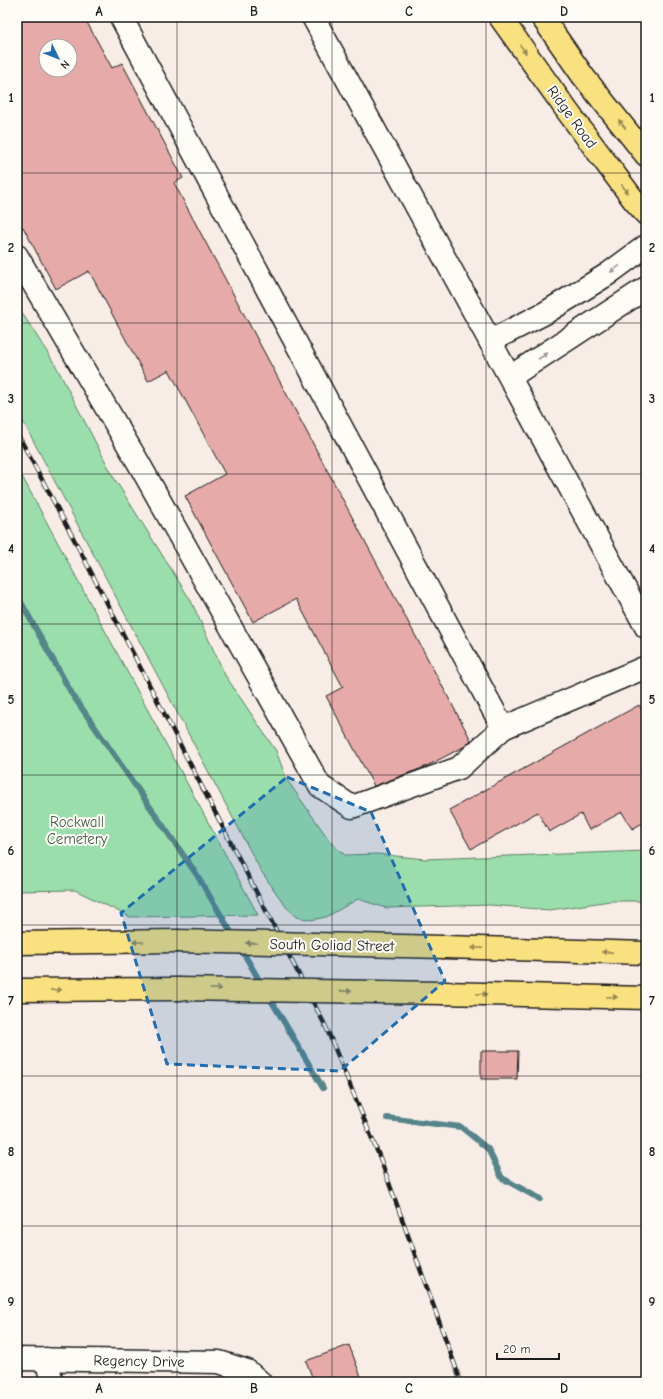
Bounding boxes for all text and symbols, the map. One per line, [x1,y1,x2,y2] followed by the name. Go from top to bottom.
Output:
[95,4,103,19] text: A
[250,4,258,19] text: B
[405,4,413,19] text: C
[560,4,568,19] text: D
[38,38,78,78] north arrow
[519,44,527,54] one-way arrow
[58,57,72,72] text: N
[543,82,601,152] street label: Ridge Road
[8,90,14,105] text: 1
[649,90,655,105] text: 1
[617,119,626,130] one-way arrow
[621,184,629,194] one-way arrow
[8,240,14,255] text: 2
[649,240,655,255] text: 2
[609,265,620,273] one-way arrow
[538,352,548,360] one-way arrow
[8,391,14,406] text: 3
[649,391,655,406] text: 3
[8,541,14,556] text: 4
[649,541,655,556] text: 4
[8,692,15,707] text: 5
[649,692,656,707] text: 5
[47,813,108,848] park label: Rockwall Cemetery
[8,843,15,858] text: 6
[649,843,656,858] text: 6
[269,935,395,955] street label: South Goliad Street
[131,939,144,945] one-way arrow
[244,940,257,946] one-way arrow
[471,945,483,952] one-way arrow
[601,948,613,955] one-way arrow
[210,986,222,993] one-way arrow
[50,987,63,993] one-way arrow
[340,988,352,995] one-way arrow
[476,991,489,997] one-way arrow
[8,993,14,1008] text: 7
[649,993,655,1008] text: 7
[606,994,618,1001] one-way arrow
[8,1144,14,1159] text: 8
[649,1144,655,1159] text: 8
[8,1294,15,1309] text: 9
[649,1294,656,1309] text: 9
[497,1335,559,1361] scale bar
[503,1342,531,1356] text: 20 m
[93,1351,185,1371] street label: Regency Drive
[95,1381,103,1396] text: A
[250,1381,258,1396] text: B
[405,1381,413,1396] text: C
[560,1381,568,1396] text: D

